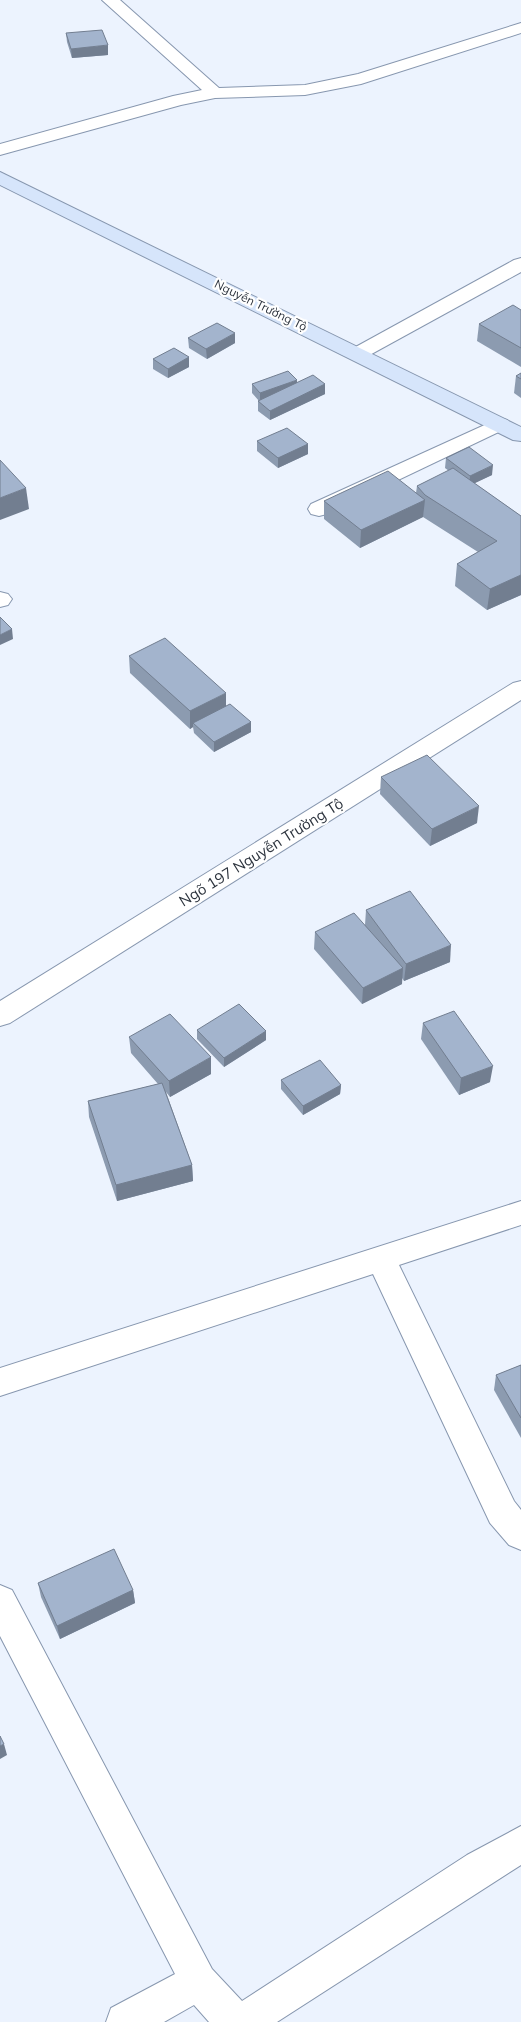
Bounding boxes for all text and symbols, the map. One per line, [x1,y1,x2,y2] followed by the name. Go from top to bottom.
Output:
[212,276,310,334] street label: Nguyễn Trường Tộ
[175,794,347,910] street label: Ngõ 197 Nguyễn Trường Tộ

